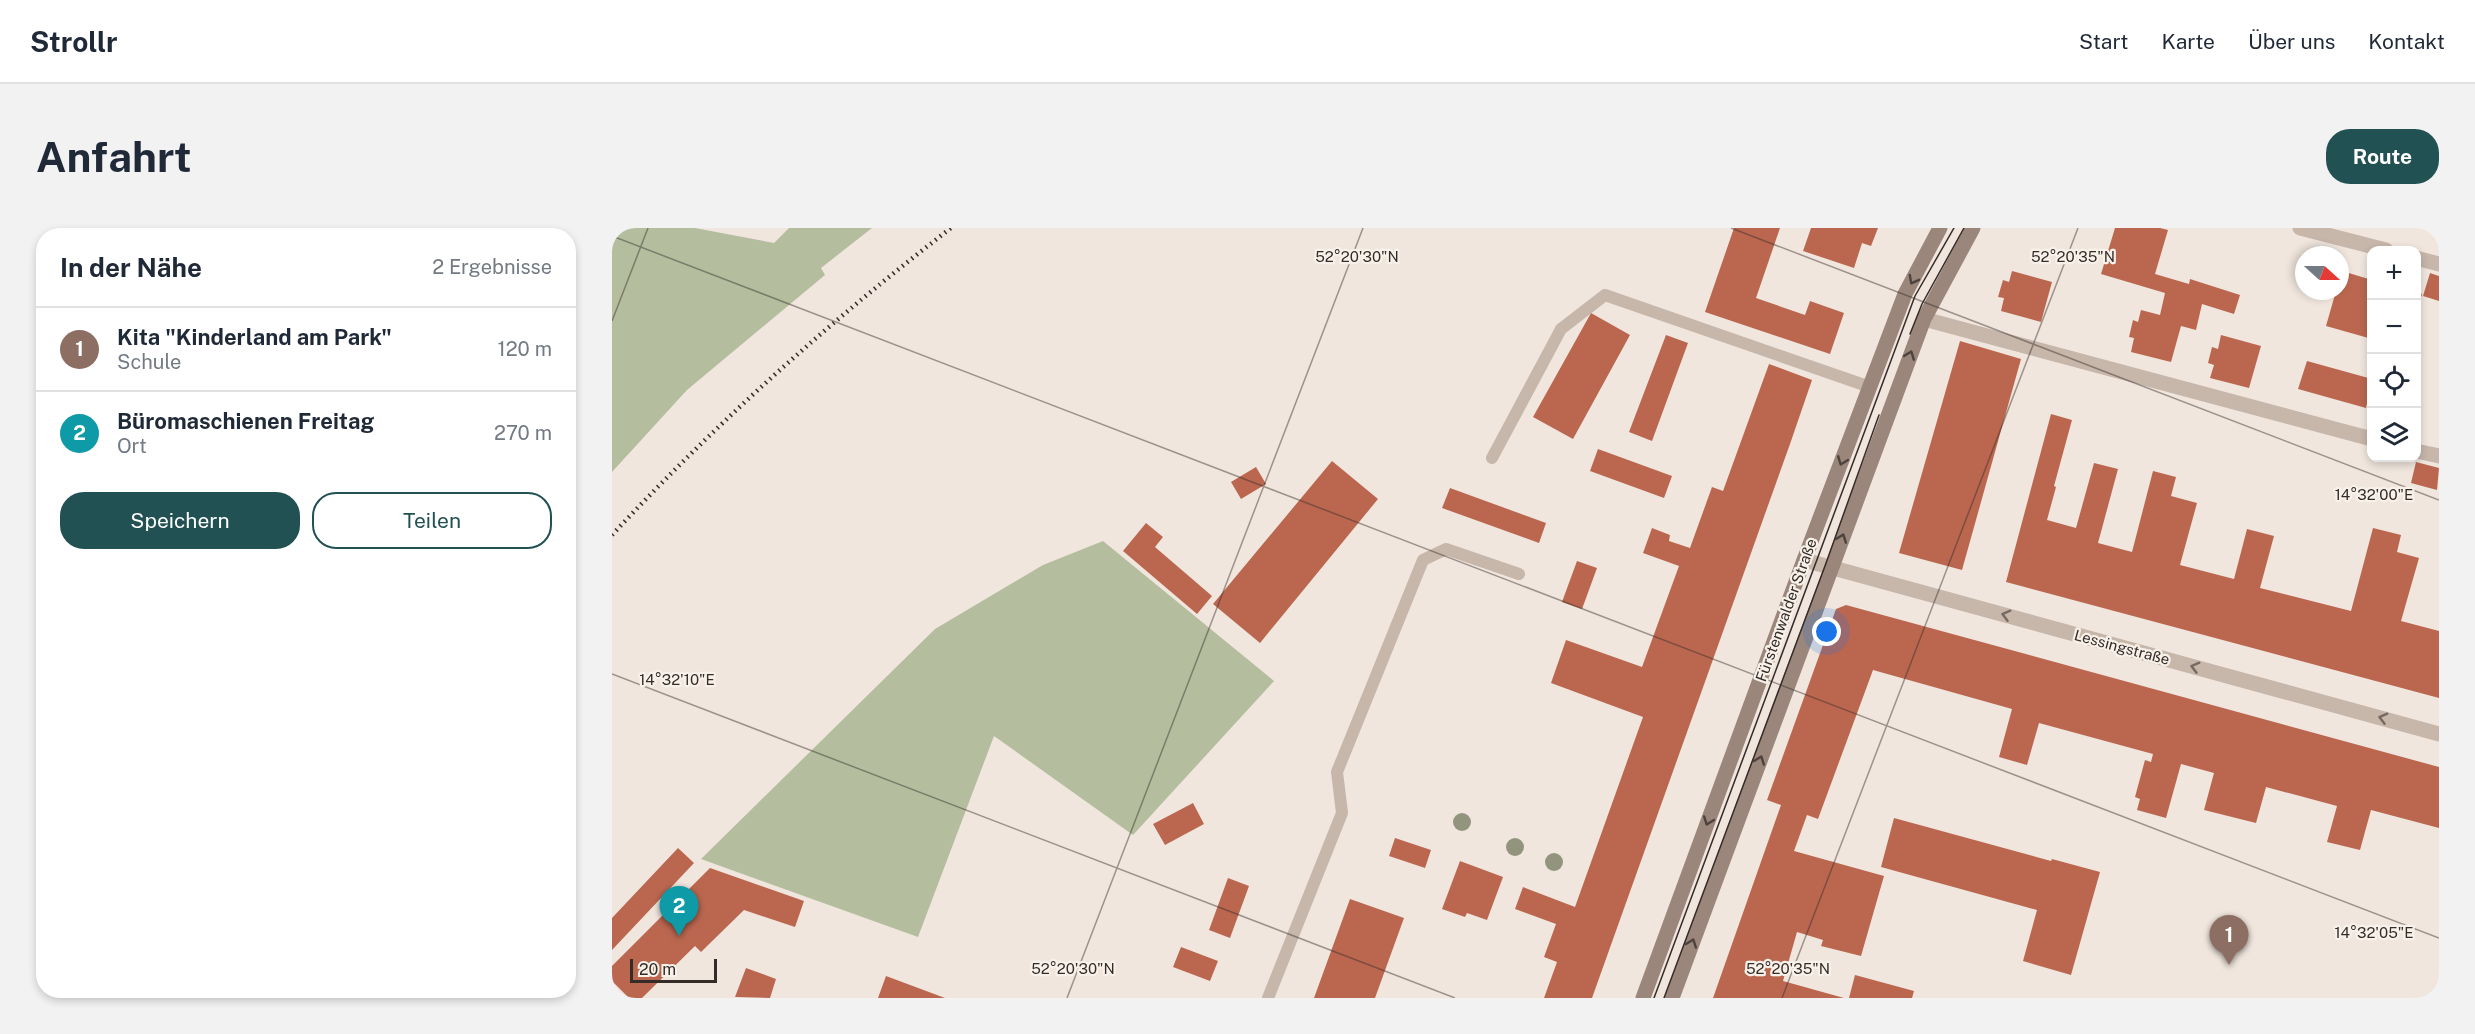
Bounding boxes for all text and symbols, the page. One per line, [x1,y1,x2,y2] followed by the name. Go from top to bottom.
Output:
[30,25,118,58] text: Strollr
[2079,29,2128,54] text: Start
[2161,29,2215,54] text: Karte
[2248,29,2335,54] text: Über uns
[2368,29,2445,54] text: Kontakt
[2326,129,2439,184] button: Route
[36,132,192,181] text: Anfahrt
[2295,246,2349,300] north arrow
[2367,246,2421,462] map controls
[2367,246,2421,300] button: +
[1315,248,1399,265] text: 52°20'30"N
[2031,248,2115,265] text: 52°20'35"N
[60,252,202,283] text: In der Nähe
[432,255,552,279] text: 2 Ergebnisse
[1909,273,1920,284] one-way arrow
[2367,300,2421,354] button: −
[117,324,392,350] text: Kita "Kinderland am Park"
[75,337,84,361] text: 1
[498,337,552,361] text: 120 m
[117,350,181,374] text: Schule
[1903,350,1916,361] one-way arrow
[2367,354,2421,408] button: locate
[117,408,374,434] text: Büromaschienen Freitag
[2367,408,2421,462] button: layers
[73,421,86,445] text: 2
[494,421,552,445] text: 270 m
[117,434,147,458] text: Ort
[1837,455,1849,466] one-way arrow
[2335,486,2413,503] text: 14°32'00"E
[60,492,300,549] button: Speichern
[312,492,552,549] button: Teilen
[1834,533,1847,543] one-way arrow
[1752,536,1820,684] street label: Fürstenwalder Straße
[2002,610,2012,622] one-way arrow
[1812,617,1841,646] your location
[2072,626,2172,668] street label: Lessingstraße
[2190,662,2200,674] one-way arrow
[639,671,715,688] text: 14°32'10"E
[2378,713,2388,726] one-way arrow
[1752,755,1765,766] one-way arrow
[1703,815,1716,826] one-way arrow
[660,886,698,936] pin: 2
[2210,916,2248,965] pin: 1
[2334,924,2414,941] text: 14°32'05"E
[1685,938,1698,949] one-way arrow
[630,956,717,984] scale bar
[639,960,676,979] text: 20 m
[1031,960,1115,977] text: 52°20'30"N
[1746,960,1830,977] text: 52°20'35"N

